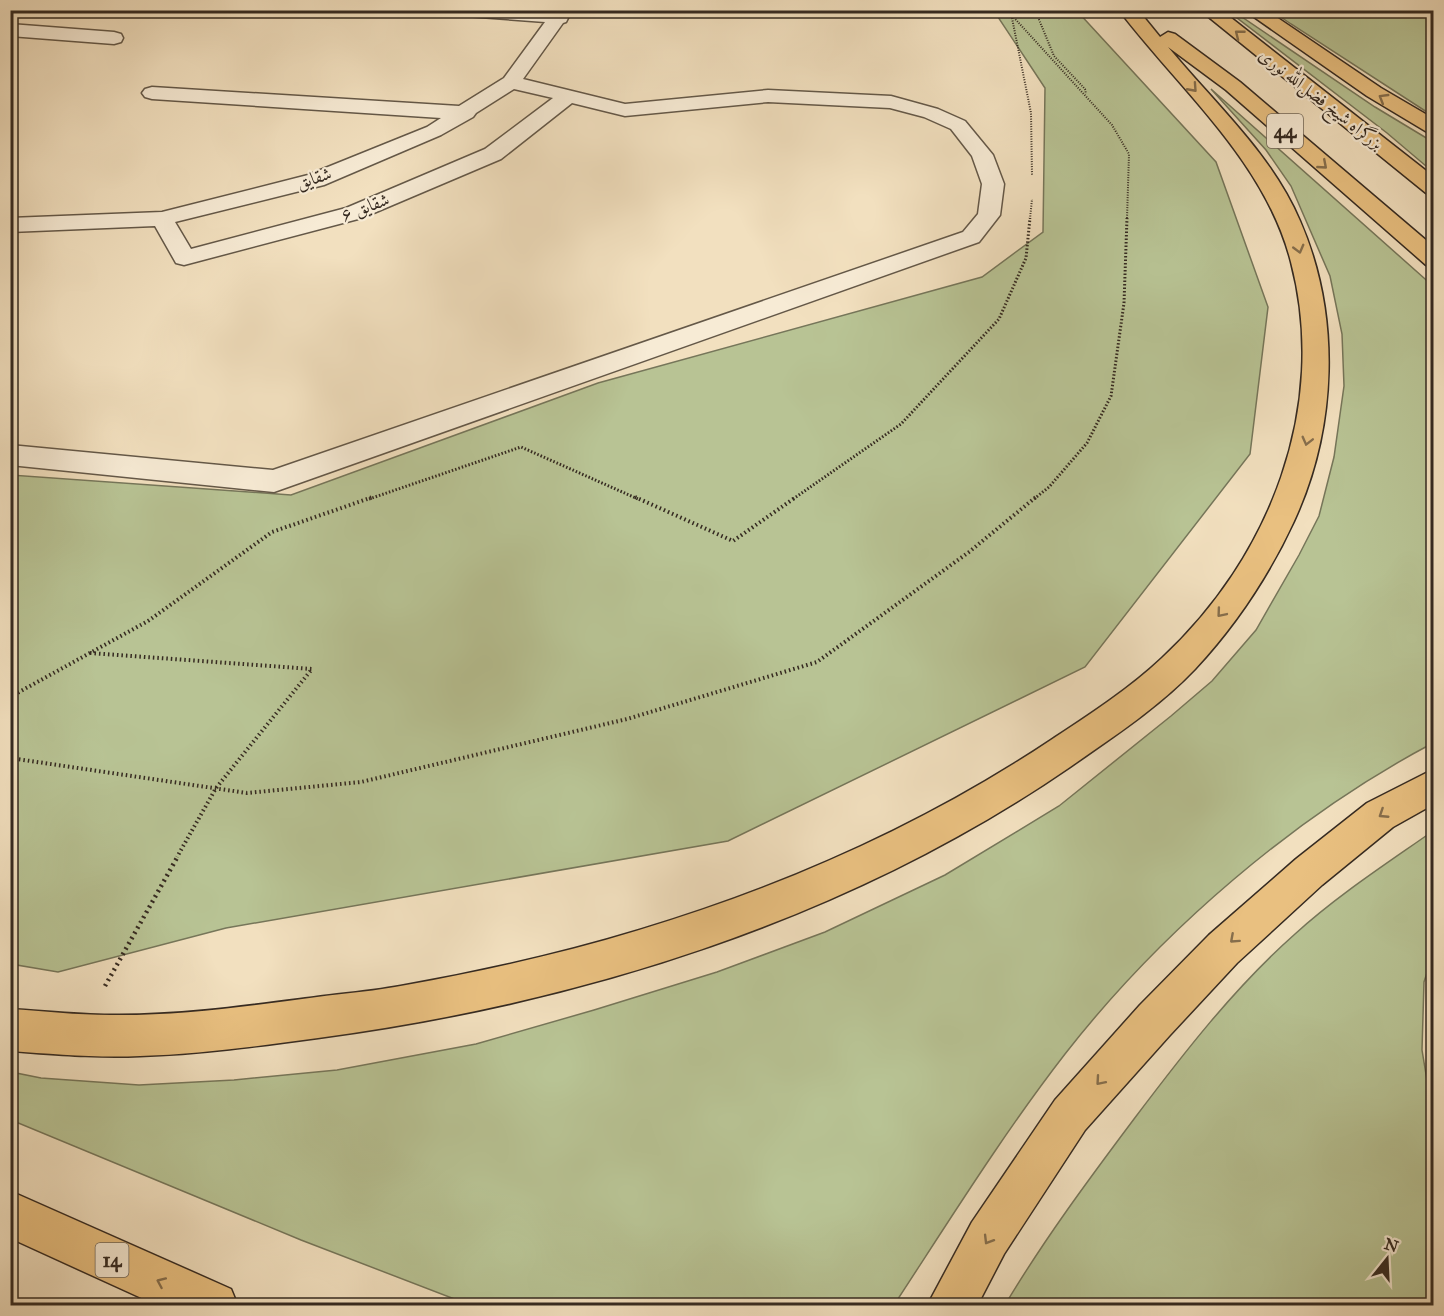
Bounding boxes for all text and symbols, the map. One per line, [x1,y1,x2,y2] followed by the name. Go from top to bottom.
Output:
[1235,31,1246,42] one-way arrow
[1251,41,1389,158] street label: بزرگراه شیخ فضل‌الله نوری
[1186,81,1197,91] one-way arrow
[1379,93,1389,105] one-way arrow
[1267,114,1303,148] road number: 44
[1316,158,1327,169] one-way arrow
[294,162,334,194] street label: شقایق
[338,188,392,226] street label: شقایق ۶
[1292,243,1304,253] one-way arrow
[1301,435,1314,445] one-way arrow
[1217,607,1228,618] one-way arrow
[1379,807,1390,818] one-way arrow
[1230,932,1240,943] one-way arrow
[1097,1075,1108,1086] one-way arrow
[1357,1229,1417,1289] north arrow
[983,1234,995,1244] one-way arrow
[1382,1234,1401,1256] text: N
[96,1243,128,1277] road number: 14
[156,1277,167,1289] one-way arrow

